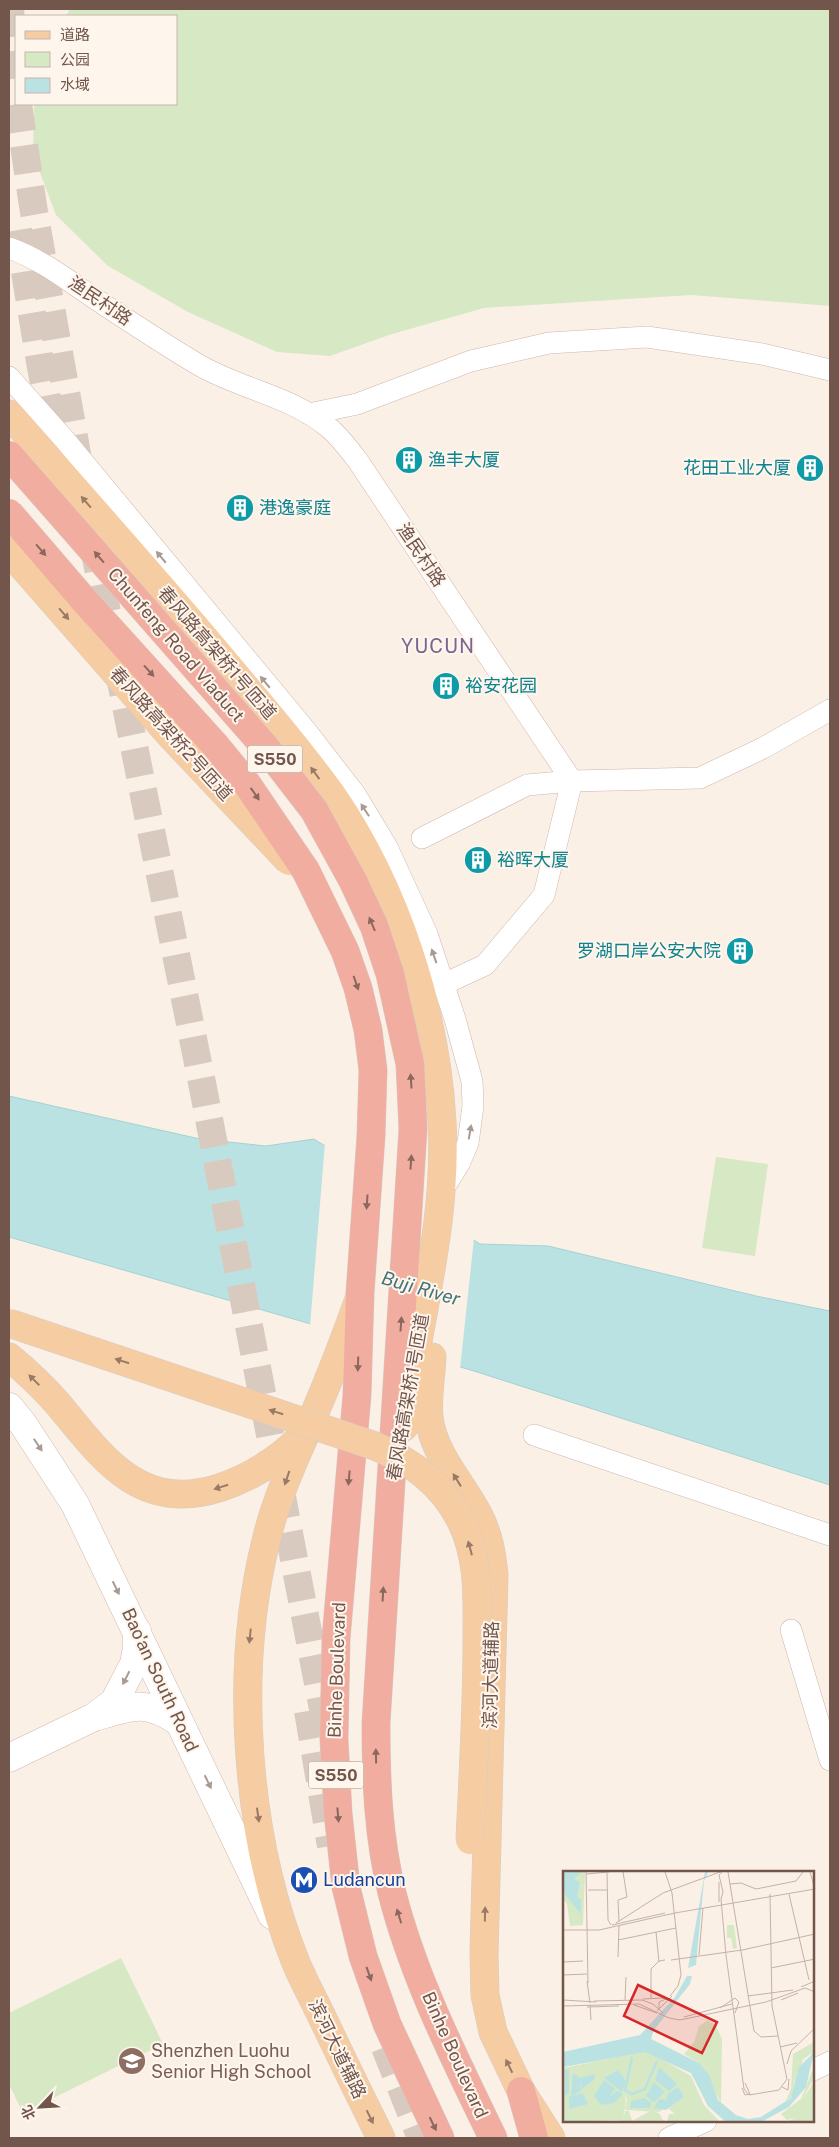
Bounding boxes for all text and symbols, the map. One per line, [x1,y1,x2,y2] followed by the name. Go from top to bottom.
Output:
[15,15,178,105] legend
[60,26,90,43] text: 道路
[60,51,90,68] text: 公园
[60,76,90,93] text: 水域
[65,272,136,329] street label: 渔民村路
[394,445,424,475] building icon: 渔丰大厦
[428,449,500,470] place label: 渔丰大厦
[795,453,825,483] building icon: 花田工业大厦
[683,457,791,478] place label: 花田工业大厦
[225,493,255,523] building icon: 港逸豪庭
[81,496,92,508] one-way arrow
[259,497,331,518] place label: 港逸豪庭
[393,519,450,590] street label: 渔民村路
[35,543,46,556] one-way arrow
[156,550,167,563] one-way arrow
[94,551,105,563] one-way arrow
[104,563,249,726] street label: Chunfeng Road Viaduct
[154,582,281,723] street label: 春风路高架桥1号匝道
[58,608,69,620] one-way arrow
[401,634,475,658] district label: YUCUN
[106,662,237,805] street label: 春风路高架桥2号匝道
[143,665,155,677] one-way arrow
[431,671,461,701] building icon: 裕安花园
[465,675,537,696] place label: 裕安花园
[259,676,271,688] one-way arrow
[248,746,302,772] road number: S550
[310,766,320,780] one-way arrow
[250,787,260,801] one-way arrow
[360,803,369,816] one-way arrow
[463,845,493,875] building icon: 裕晖大厦
[497,849,569,870] place label: 裕晖大厦
[368,917,376,931] one-way arrow
[725,936,755,966] building icon: 罗湖口岸公安大院
[577,940,721,961] place label: 罗湖口岸公安大院
[430,948,438,963] one-way arrow
[353,975,360,990] one-way arrow
[407,1072,415,1088] one-way arrow
[466,1123,474,1139] one-way arrow
[408,1154,416,1170] one-way arrow
[362,1194,370,1210] one-way arrow
[379,1266,464,1310] water label: Buji River
[382,1312,433,1482] street label: 春风路高架桥1号匝道
[397,1316,405,1332] one-way arrow
[114,1356,129,1364] one-way arrow
[353,1356,361,1372] one-way arrow
[29,1374,41,1386] one-way arrow
[268,1407,283,1415] one-way arrow
[33,1439,43,1452] one-way arrow
[283,1471,290,1486] one-way arrow
[345,1471,353,1487] one-way arrow
[452,1474,461,1487] one-way arrow
[213,1484,228,1492] one-way arrow
[466,1540,474,1555] one-way arrow
[112,1581,120,1595] one-way arrow
[380,1586,388,1602] one-way arrow
[324,1602,349,1738] street label: Binhe Boulevard
[118,1605,203,1755] street label: Bao'an South Road
[479,1621,502,1729] street label: 滨河大道辅路
[246,1628,254,1644] one-way arrow
[122,1670,130,1685] one-way arrow
[372,1748,380,1764] one-way arrow
[308,1762,364,1788] road number: S550
[204,1775,212,1789] one-way arrow
[254,1807,262,1823] one-way arrow
[334,1807,342,1823] one-way arrow
[289,1865,319,1895] metro station icon: Ludancun
[323,1869,406,1890] place label: Ludancun
[563,1871,814,2122] inset map
[481,1906,489,1922] one-way arrow
[395,1909,403,1924] one-way arrow
[365,1967,373,1982] one-way arrow
[418,1988,493,2121] street label: Binhe Boulevard
[304,1996,371,2102] street label: 滨河大道辅路
[151,2040,312,2082] place label: Shenzhen Luohu Senior High School
[117,2046,147,2076] school or university icon: Shenzhen Luohu Senior High School
[505,2059,513,2073] one-way arrow
[15,2082,65,2132] north arrow
[18,2103,38,2122] text: 北
[367,2110,375,2124] one-way arrow
[428,2116,437,2131] one-way arrow

